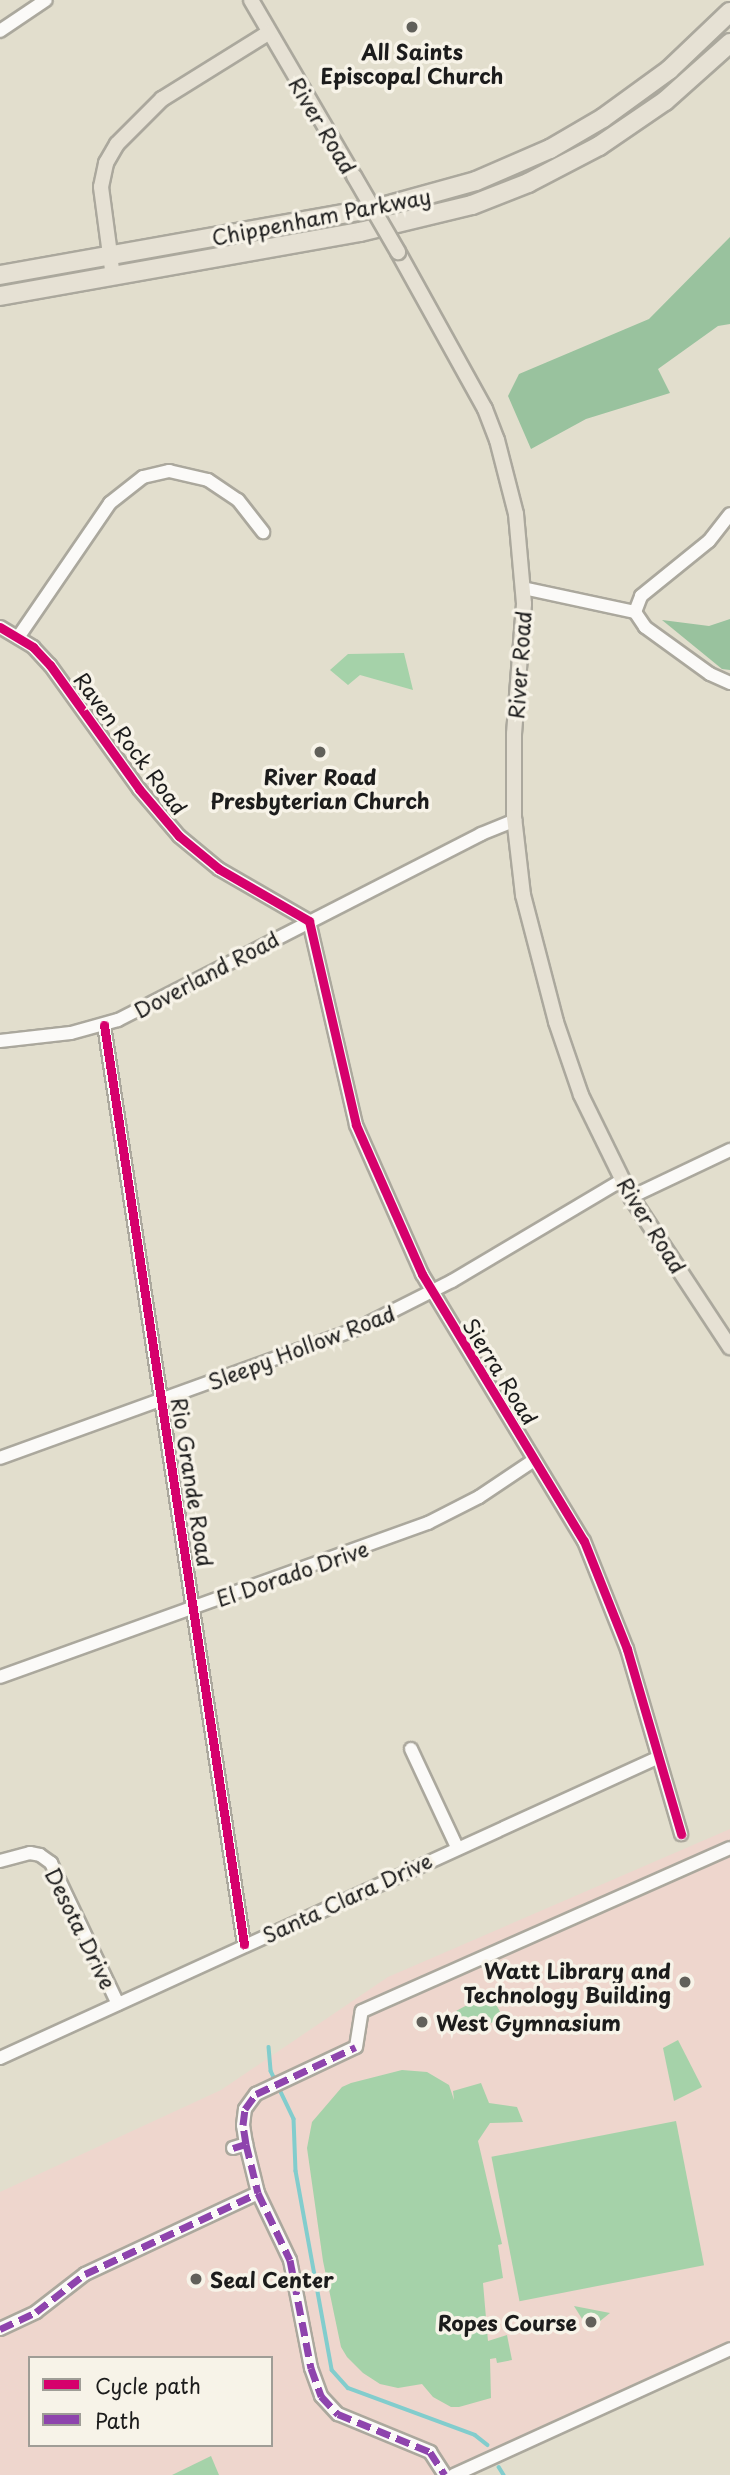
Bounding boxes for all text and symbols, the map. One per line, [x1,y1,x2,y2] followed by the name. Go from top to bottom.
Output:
[404,19,420,35] marker: All Saints Episcopal Church
[320,38,504,88] place label: All Saints Episcopal Church
[284,72,362,178] street label: River Road
[209,182,433,250] street label: Chippenham Parkway
[503,610,535,720] street label: River Road
[69,666,193,820] street label: Raven Rock Road
[312,744,328,760] marker: River Road Presbyterian Church
[210,763,430,813] place label: River Road Presbyterian Church
[129,925,283,1023] street label: Doverland Road
[612,1172,692,1278] street label: River Road
[204,1300,398,1394] street label: Sleepy Hollow Road
[458,1313,544,1429] street label: Sierra Road
[167,1395,219,1569] street label: Rio Grande Road
[212,1535,372,1611] street label: El Dorado Drive
[258,1847,436,1947] street label: Santa Clara Drive
[41,1863,121,1993] street label: Desota Drive
[464,1957,671,2007] place label: Watt Library and Technology Building
[677,1974,693,1990] marker: Watt Library and Technology Building
[436,2009,621,2035] place label: West Gymnasium
[414,2014,430,2030] marker: West Gymnasium
[210,2266,334,2292] place label: Seal Center
[188,2271,204,2287] marker: Seal Center
[437,2309,577,2335] place label: Ropes Course
[583,2314,599,2330] marker: Ropes Course
[28,2356,273,2447] legend
[95,2369,201,2401] text: Cycle path
[95,2404,140,2436] text: Path

